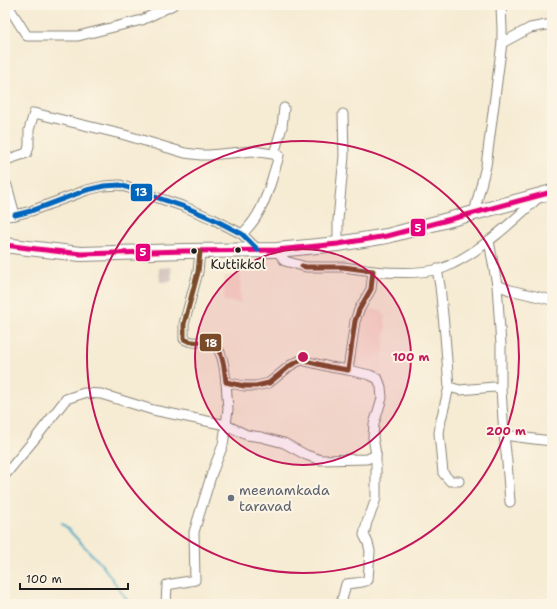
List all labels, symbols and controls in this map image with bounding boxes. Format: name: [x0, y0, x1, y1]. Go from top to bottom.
line badge: 13: [130, 183, 153, 202]
text: 13: [135, 185, 148, 200]
line badge: 5: [410, 218, 426, 237]
text: 5: [415, 221, 422, 236]
line badge: 5: [135, 243, 151, 262]
text: 5: [140, 245, 147, 260]
marker: Kuttikkol: [233, 245, 243, 255]
unlabelled marker: [189, 246, 199, 256]
place label: Kuttikkol: [210, 256, 266, 273]
line badge: 18: [199, 333, 222, 352]
text: 18: [205, 336, 218, 351]
text: 100 m: [393, 349, 430, 365]
centre of rings: [296, 350, 310, 364]
text: 200 m: [486, 423, 526, 439]
place label: meenamkada taravad: [239, 481, 330, 515]
marker: meenamkada taravad: [226, 493, 236, 503]
scale bar: [20, 565, 128, 591]
text: 100 m: [26, 571, 62, 587]

